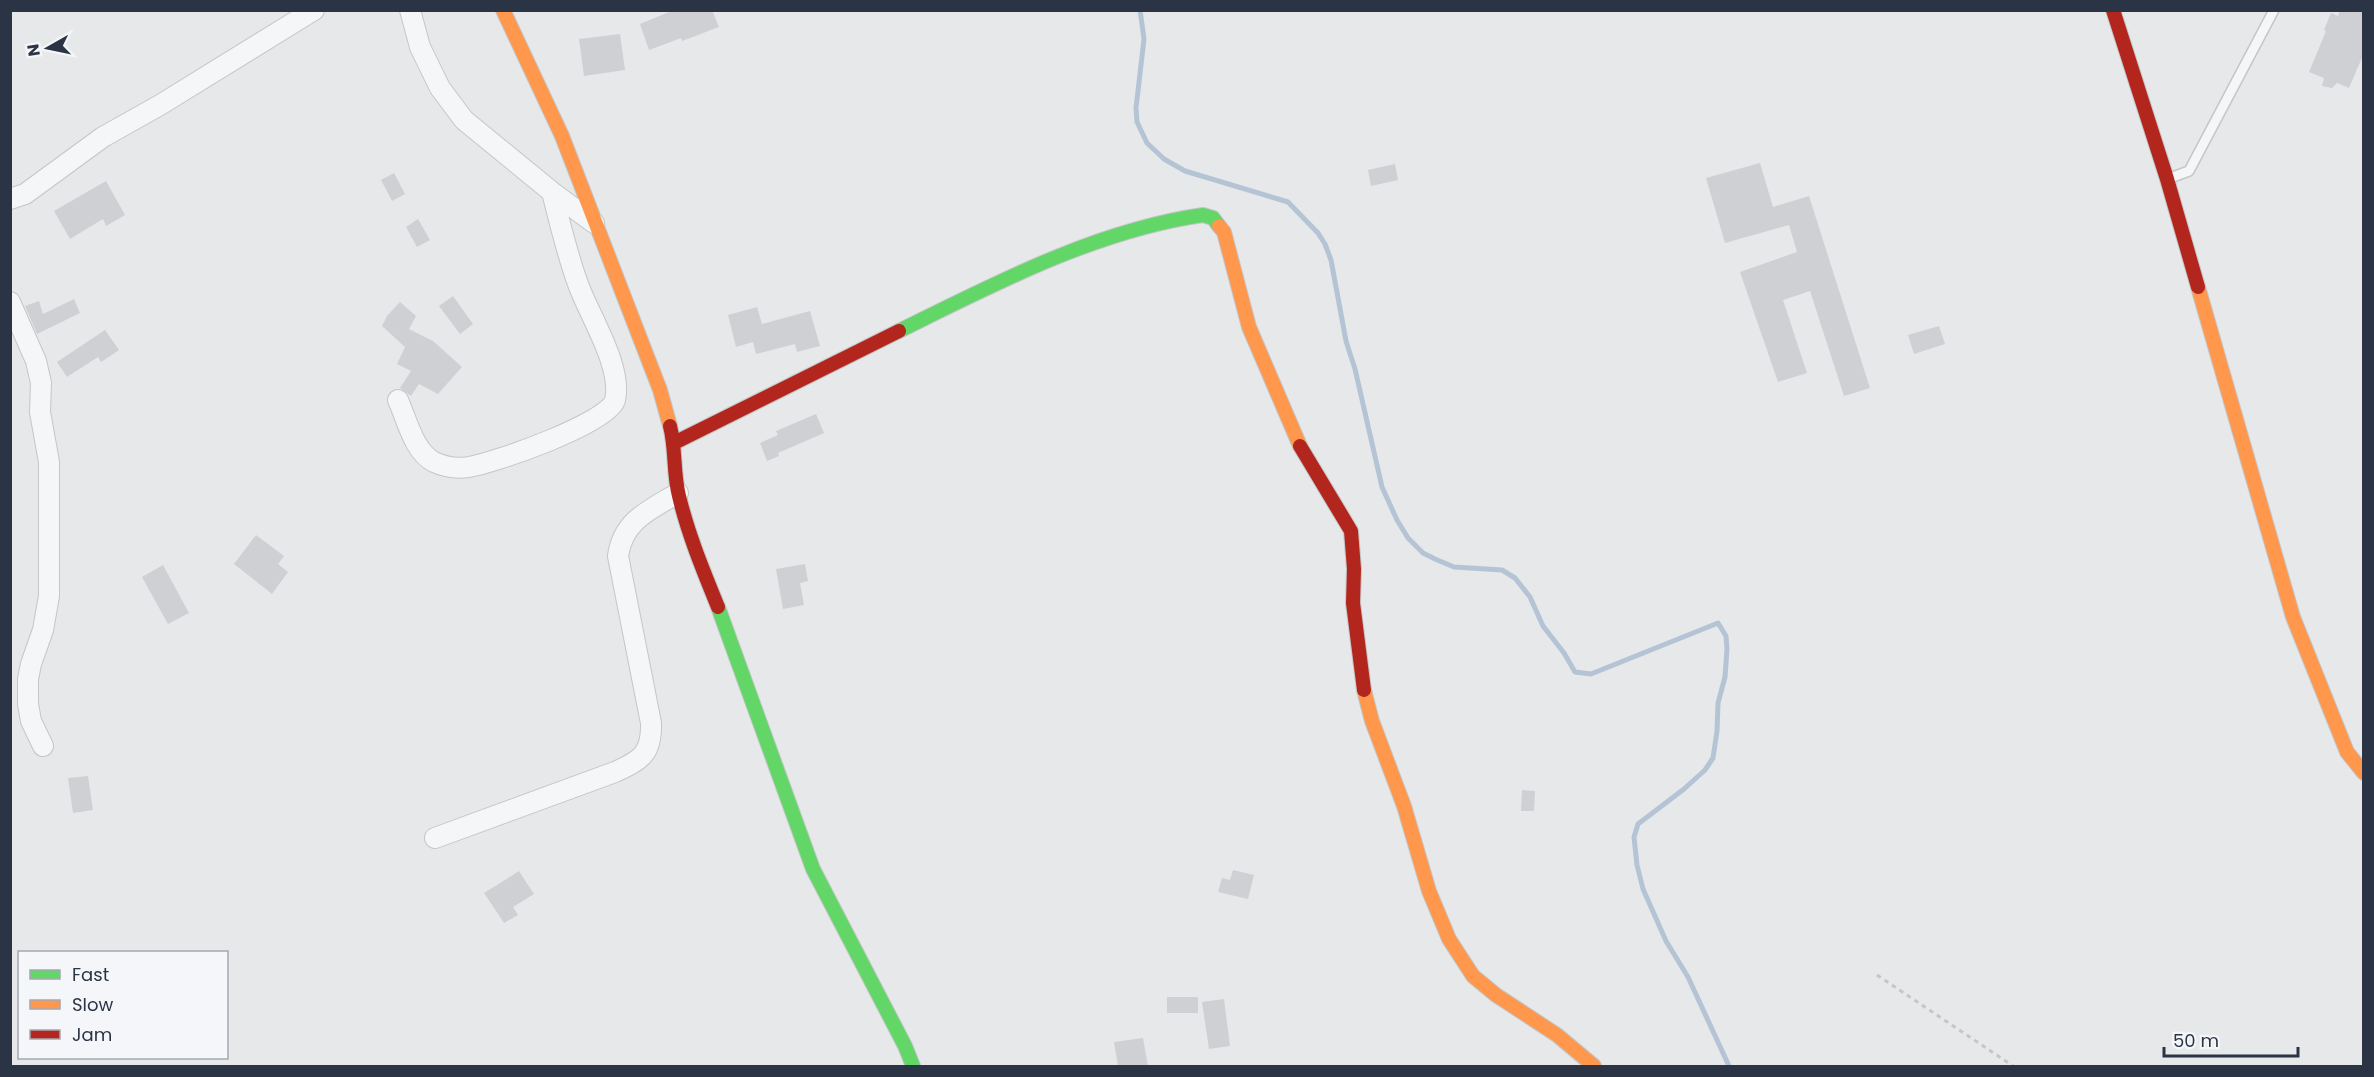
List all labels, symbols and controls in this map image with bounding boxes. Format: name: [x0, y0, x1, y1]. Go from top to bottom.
north arrow: [18, 18, 78, 78]
text: N: [21, 43, 46, 58]
legend: [18, 951, 228, 1059]
text: Fast: [72, 962, 109, 987]
text: Slow: [72, 992, 114, 1017]
scale bar: [2164, 1020, 2298, 1058]
text: Jam: [72, 1022, 112, 1047]
text: 50 m: [2173, 1028, 2219, 1053]

